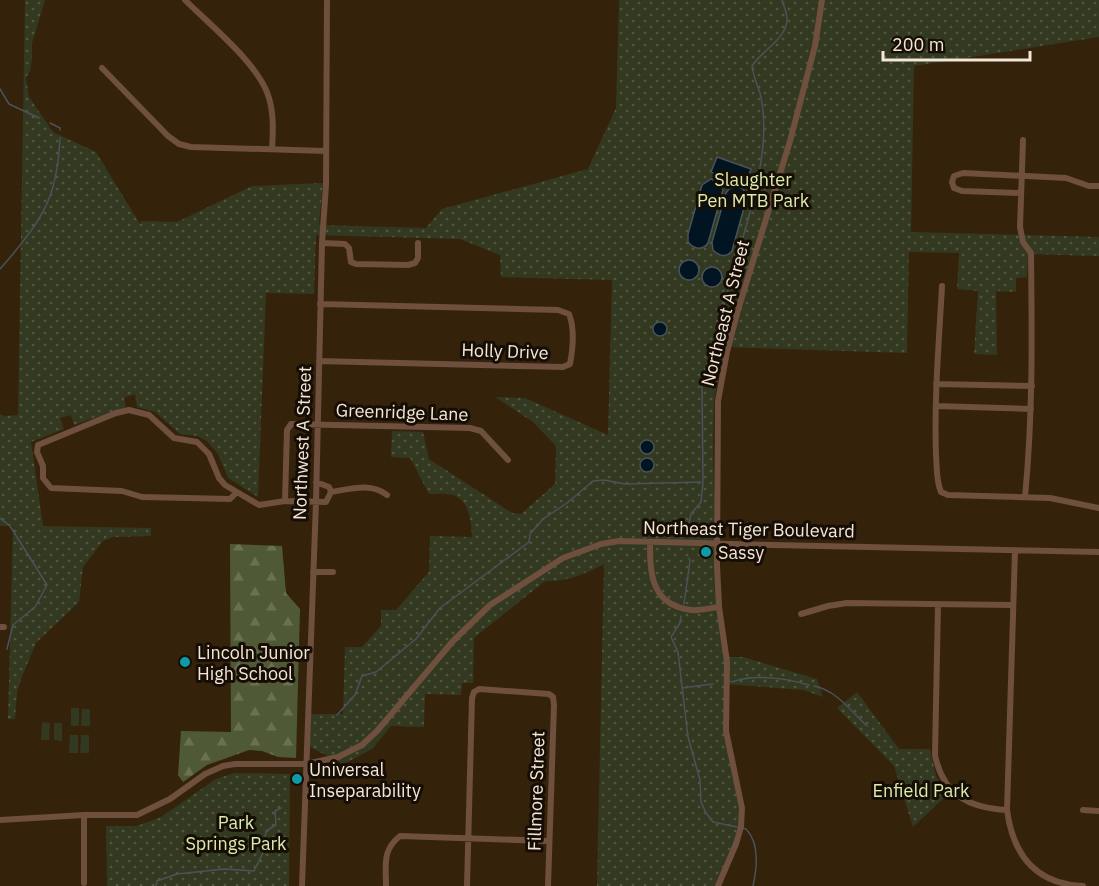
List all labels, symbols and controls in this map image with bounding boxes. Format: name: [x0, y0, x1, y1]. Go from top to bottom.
scale bar: [883, 24, 1030, 62]
text: 200 m: [892, 33, 944, 56]
park label: Slaughter Pen MTB Park: [697, 168, 810, 212]
street label: Northeast A Street: [696, 237, 754, 389]
street label: Holly Drive: [461, 338, 549, 364]
street label: Northwest A Street: [288, 366, 316, 520]
street label: Greenridge Lane: [335, 398, 469, 426]
street label: Northeast Tiger Boulevard: [643, 516, 855, 542]
place label: Sassy: [718, 541, 764, 564]
marker: Sassy: [699, 545, 713, 559]
place label: Lincoln Junior High School: [197, 641, 310, 685]
marker: Lincoln Junior High School: [178, 655, 192, 669]
street label: Fillmore Street: [522, 731, 550, 851]
place label: Universal Inseparability: [309, 758, 421, 802]
marker: Universal Inseparability: [290, 772, 304, 786]
park label: Enfield Park: [873, 779, 970, 802]
park label: Park Springs Park: [185, 811, 287, 855]

